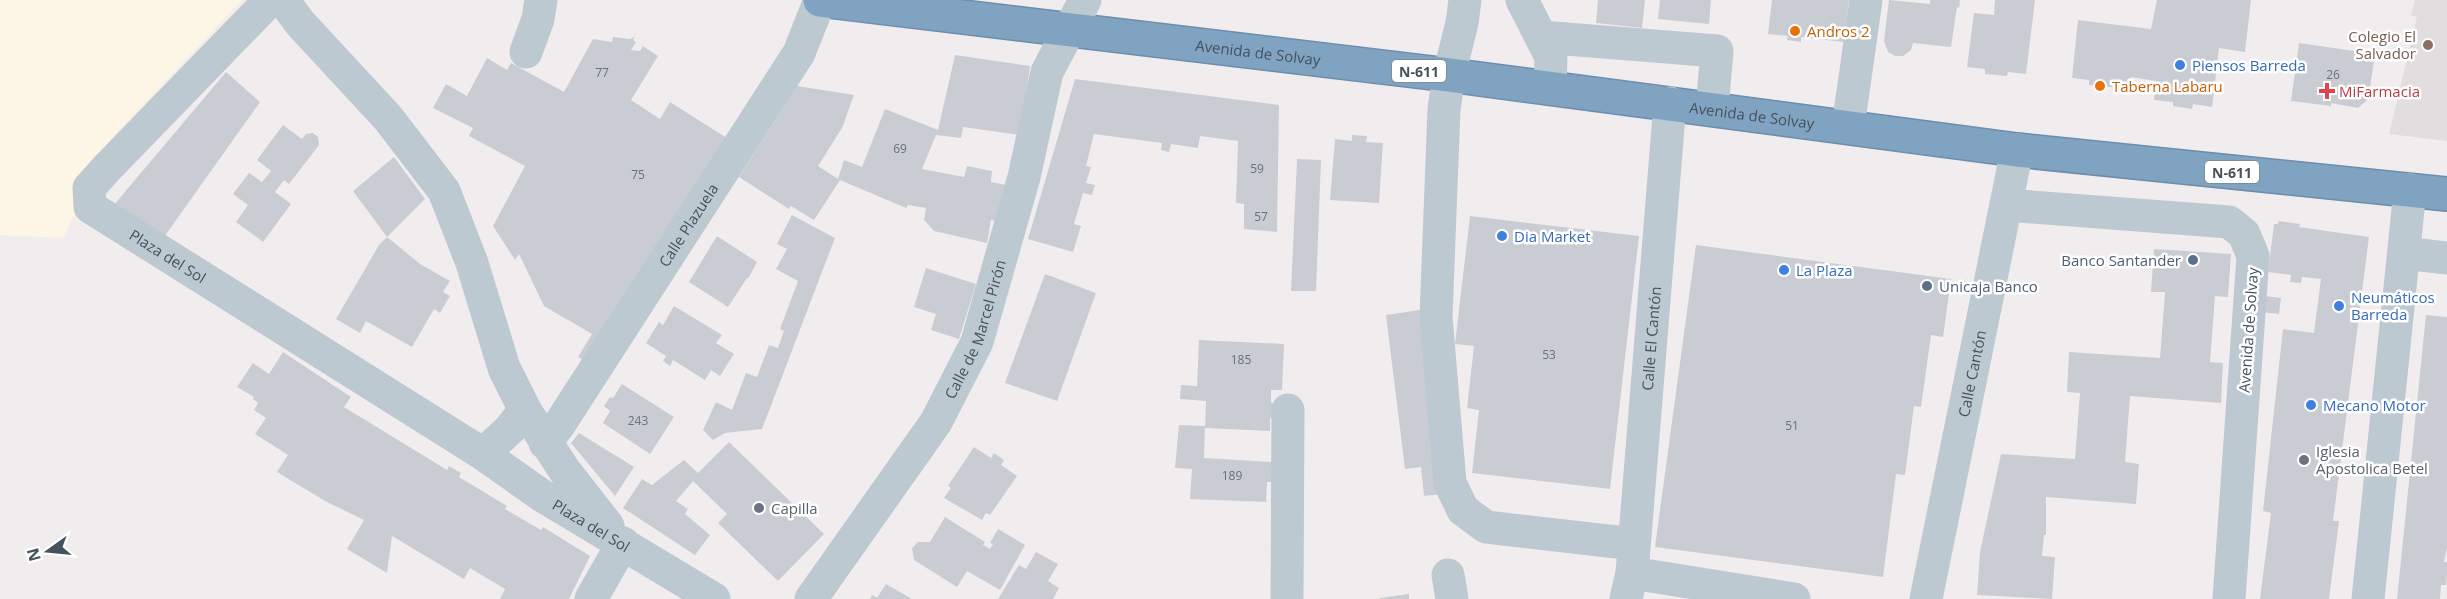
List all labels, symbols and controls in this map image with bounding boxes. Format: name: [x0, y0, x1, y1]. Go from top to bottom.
place label: Andros 2: [1807, 21, 1870, 41]
marker: Andros 2: [1788, 24, 1802, 38]
place label: Colegio El Salvador: [2348, 26, 2416, 63]
street label: Avenida de Solvay: [1194, 35, 1322, 70]
marker: Colegio El Salvador: [2421, 38, 2435, 52]
place label: Piensos Barreda: [2192, 55, 2306, 75]
marker: Piensos Barreda: [2173, 58, 2187, 72]
road number: N-611: [1392, 60, 1446, 82]
house number: 77: [595, 64, 609, 81]
house number: 26: [2326, 66, 2340, 83]
place label: Taberna Labaru: [2112, 76, 2223, 96]
marker: Taberna Labaru: [2093, 79, 2107, 93]
place label: MiFarmacia: [2339, 81, 2420, 101]
marker: MiFarmacia: [2320, 84, 2334, 98]
street label: Avenida de Solvay: [1688, 97, 1816, 133]
house number: 69: [893, 140, 907, 157]
house number: 59: [1250, 160, 1264, 177]
road number: N-611: [2205, 161, 2259, 183]
house number: 75: [631, 166, 645, 183]
street label: Calle Plazuela: [654, 179, 722, 270]
house number: 57: [1254, 208, 1268, 225]
street label: Plaza del Sol: [126, 224, 210, 288]
place label: Dia Market: [1514, 226, 1591, 246]
marker: Dia Market: [1495, 229, 1509, 243]
place label: Banco Santander: [2061, 250, 2181, 270]
marker: Banco Santander: [2186, 253, 2200, 267]
street label: Calle de Marcel Pirón: [940, 257, 1010, 402]
place label: La Plaza: [1796, 260, 1853, 280]
marker: La Plaza: [1777, 263, 1791, 277]
street label: Avenida de Solvay: [2234, 266, 2262, 393]
place label: Unicaja Banco: [1939, 276, 2038, 296]
marker: Unicaja Banco: [1920, 279, 1934, 293]
street label: Calle El Cantón: [1637, 286, 1665, 391]
place label: Neumáticos Barreda: [2351, 287, 2435, 324]
marker: Neumáticos Barreda: [2332, 299, 2346, 313]
street label: Calle Cantón: [1953, 328, 1990, 419]
house number: 53: [1542, 346, 1556, 363]
house number: 185: [1231, 351, 1251, 368]
place label: Mecano Motor: [2323, 395, 2426, 415]
marker: Mecano Motor: [2304, 398, 2318, 412]
house number: 243: [628, 412, 648, 429]
house number: 51: [1785, 417, 1799, 434]
place label: Iglesia Apostolica Betel: [2316, 441, 2428, 478]
marker: Iglesia Apostolica Betel: [2297, 453, 2311, 467]
house number: 189: [1222, 467, 1242, 484]
street label: Plaza del Sol: [549, 494, 634, 556]
place label: Capilla: [771, 498, 818, 518]
marker: Capilla: [752, 501, 766, 515]
north arrow: [18, 521, 78, 581]
text: N: [21, 546, 46, 564]

